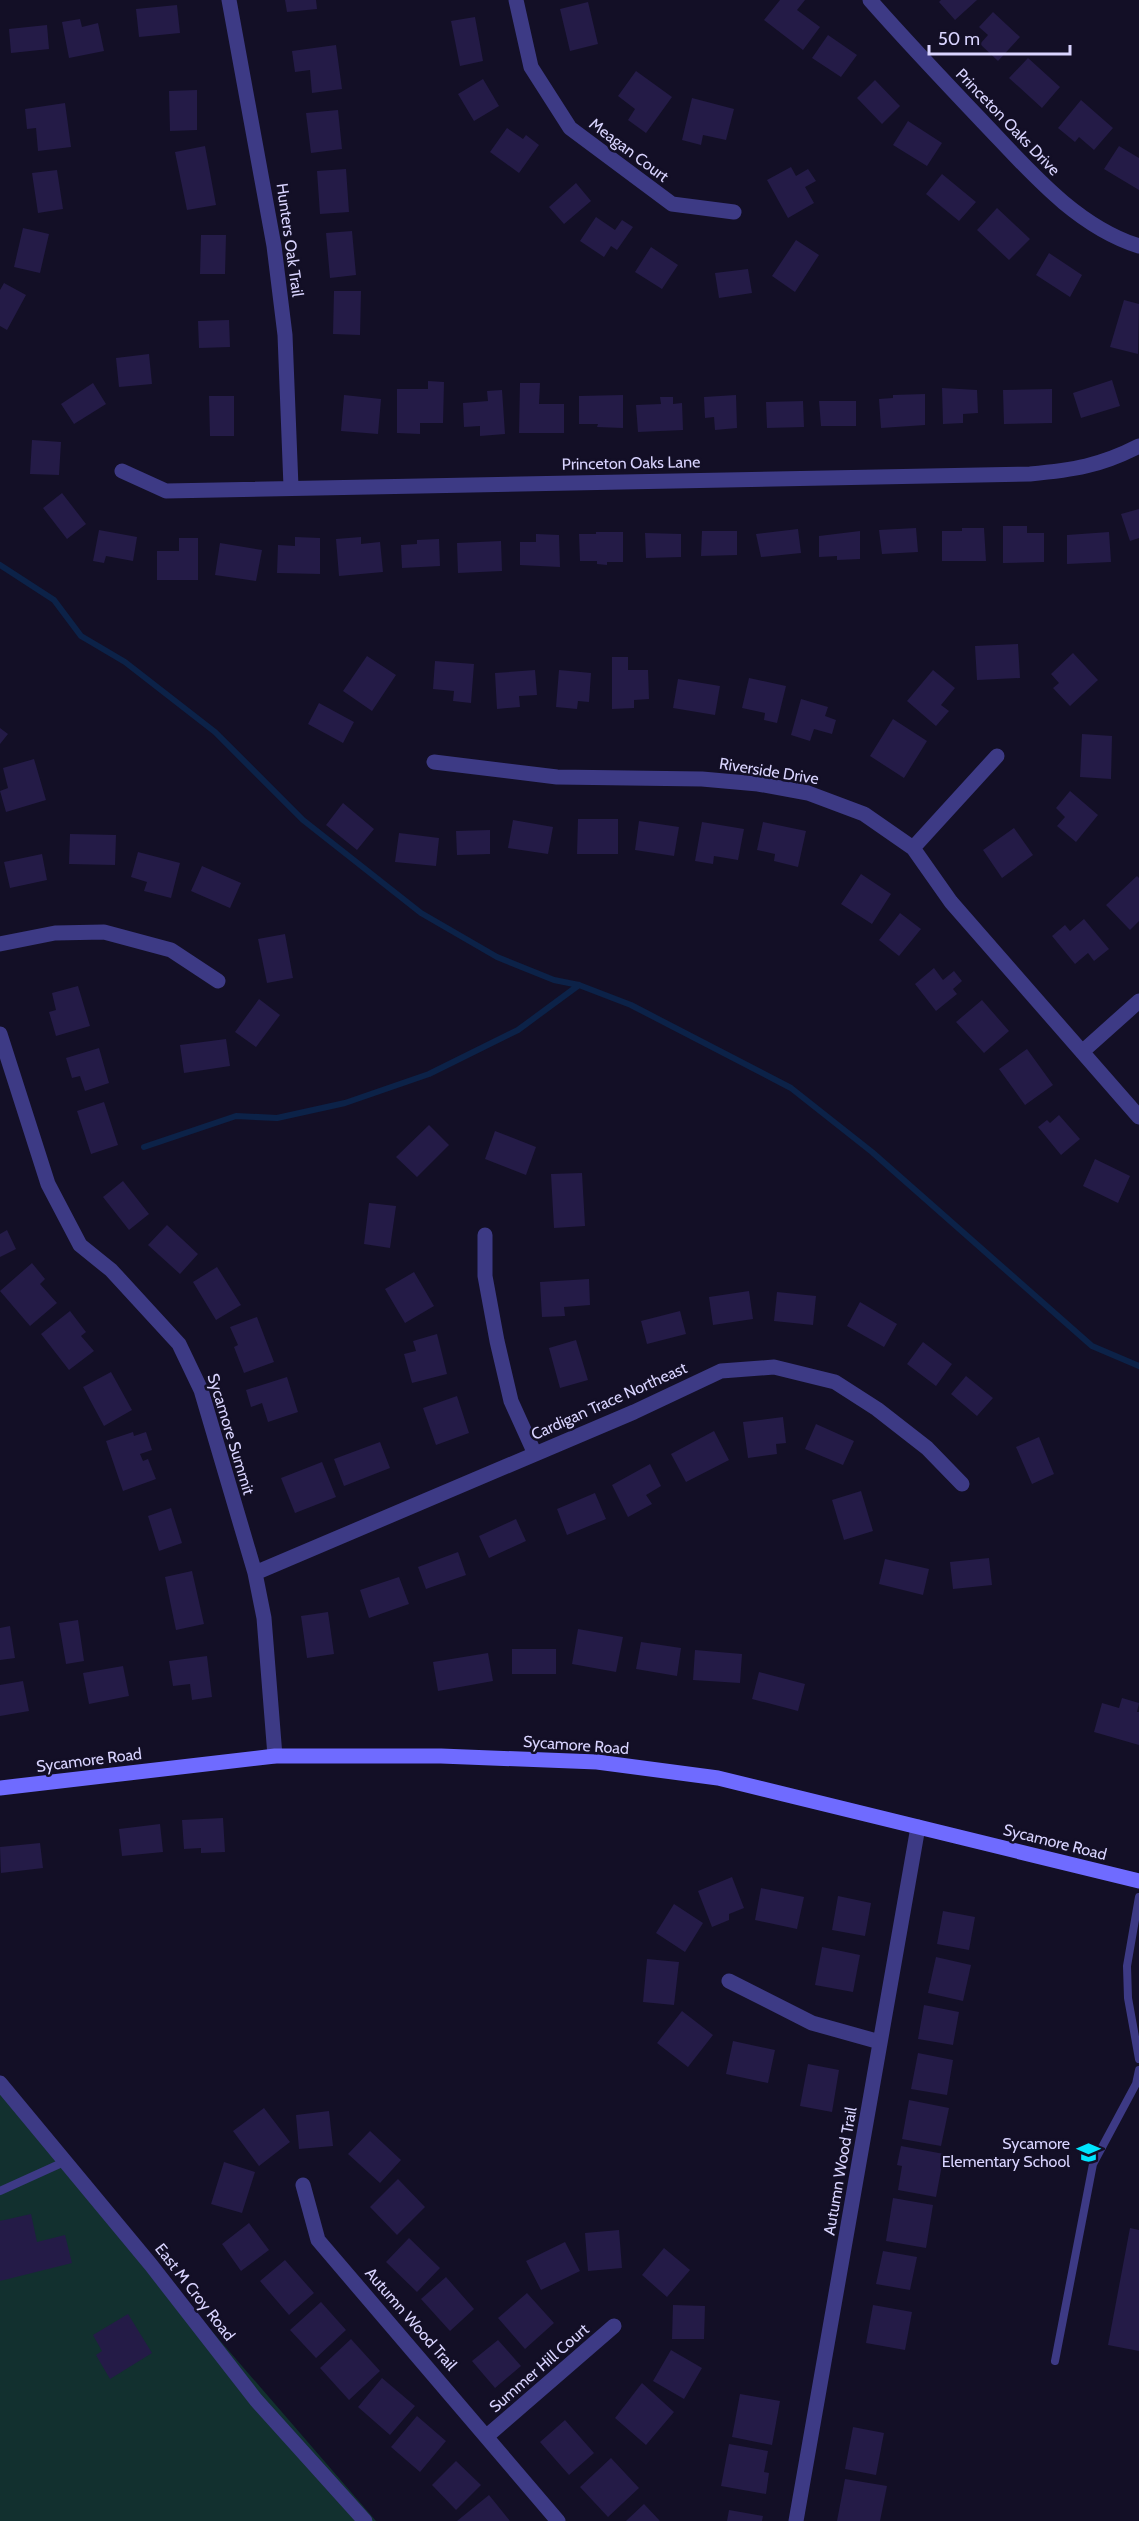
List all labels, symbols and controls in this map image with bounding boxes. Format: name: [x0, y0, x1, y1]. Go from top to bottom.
scale bar: [929, 18, 1070, 56]
text: 50 m: [938, 28, 980, 50]
street label: Princeton Oaks Drive: [952, 64, 1064, 180]
street label: Meagan Court: [586, 114, 673, 186]
street label: Hunters Oak Trail: [273, 182, 307, 298]
street label: Princeton Oaks Lane: [562, 452, 700, 474]
street label: Riverside Drive: [718, 754, 820, 788]
street label: Cardigan Trace Northeast: [528, 1358, 690, 1444]
street label: Sycamore Summit: [204, 1371, 259, 1498]
street label: Sycamore Road: [522, 1732, 630, 1758]
street label: Sycamore Road: [35, 1744, 143, 1776]
street label: Sycamore Road: [1001, 1820, 1109, 1864]
street label: Autumn Wood Trail: [819, 2105, 861, 2237]
place label: Sycamore Elementary School: [942, 2134, 1070, 2171]
school or university icon: Sycamore Elementary School: [1075, 2139, 1101, 2165]
street label: East M Croy Road: [151, 2240, 239, 2344]
street label: Autumn Wood Trail: [361, 2264, 461, 2374]
street label: Summer Hill Court: [485, 2319, 593, 2416]

